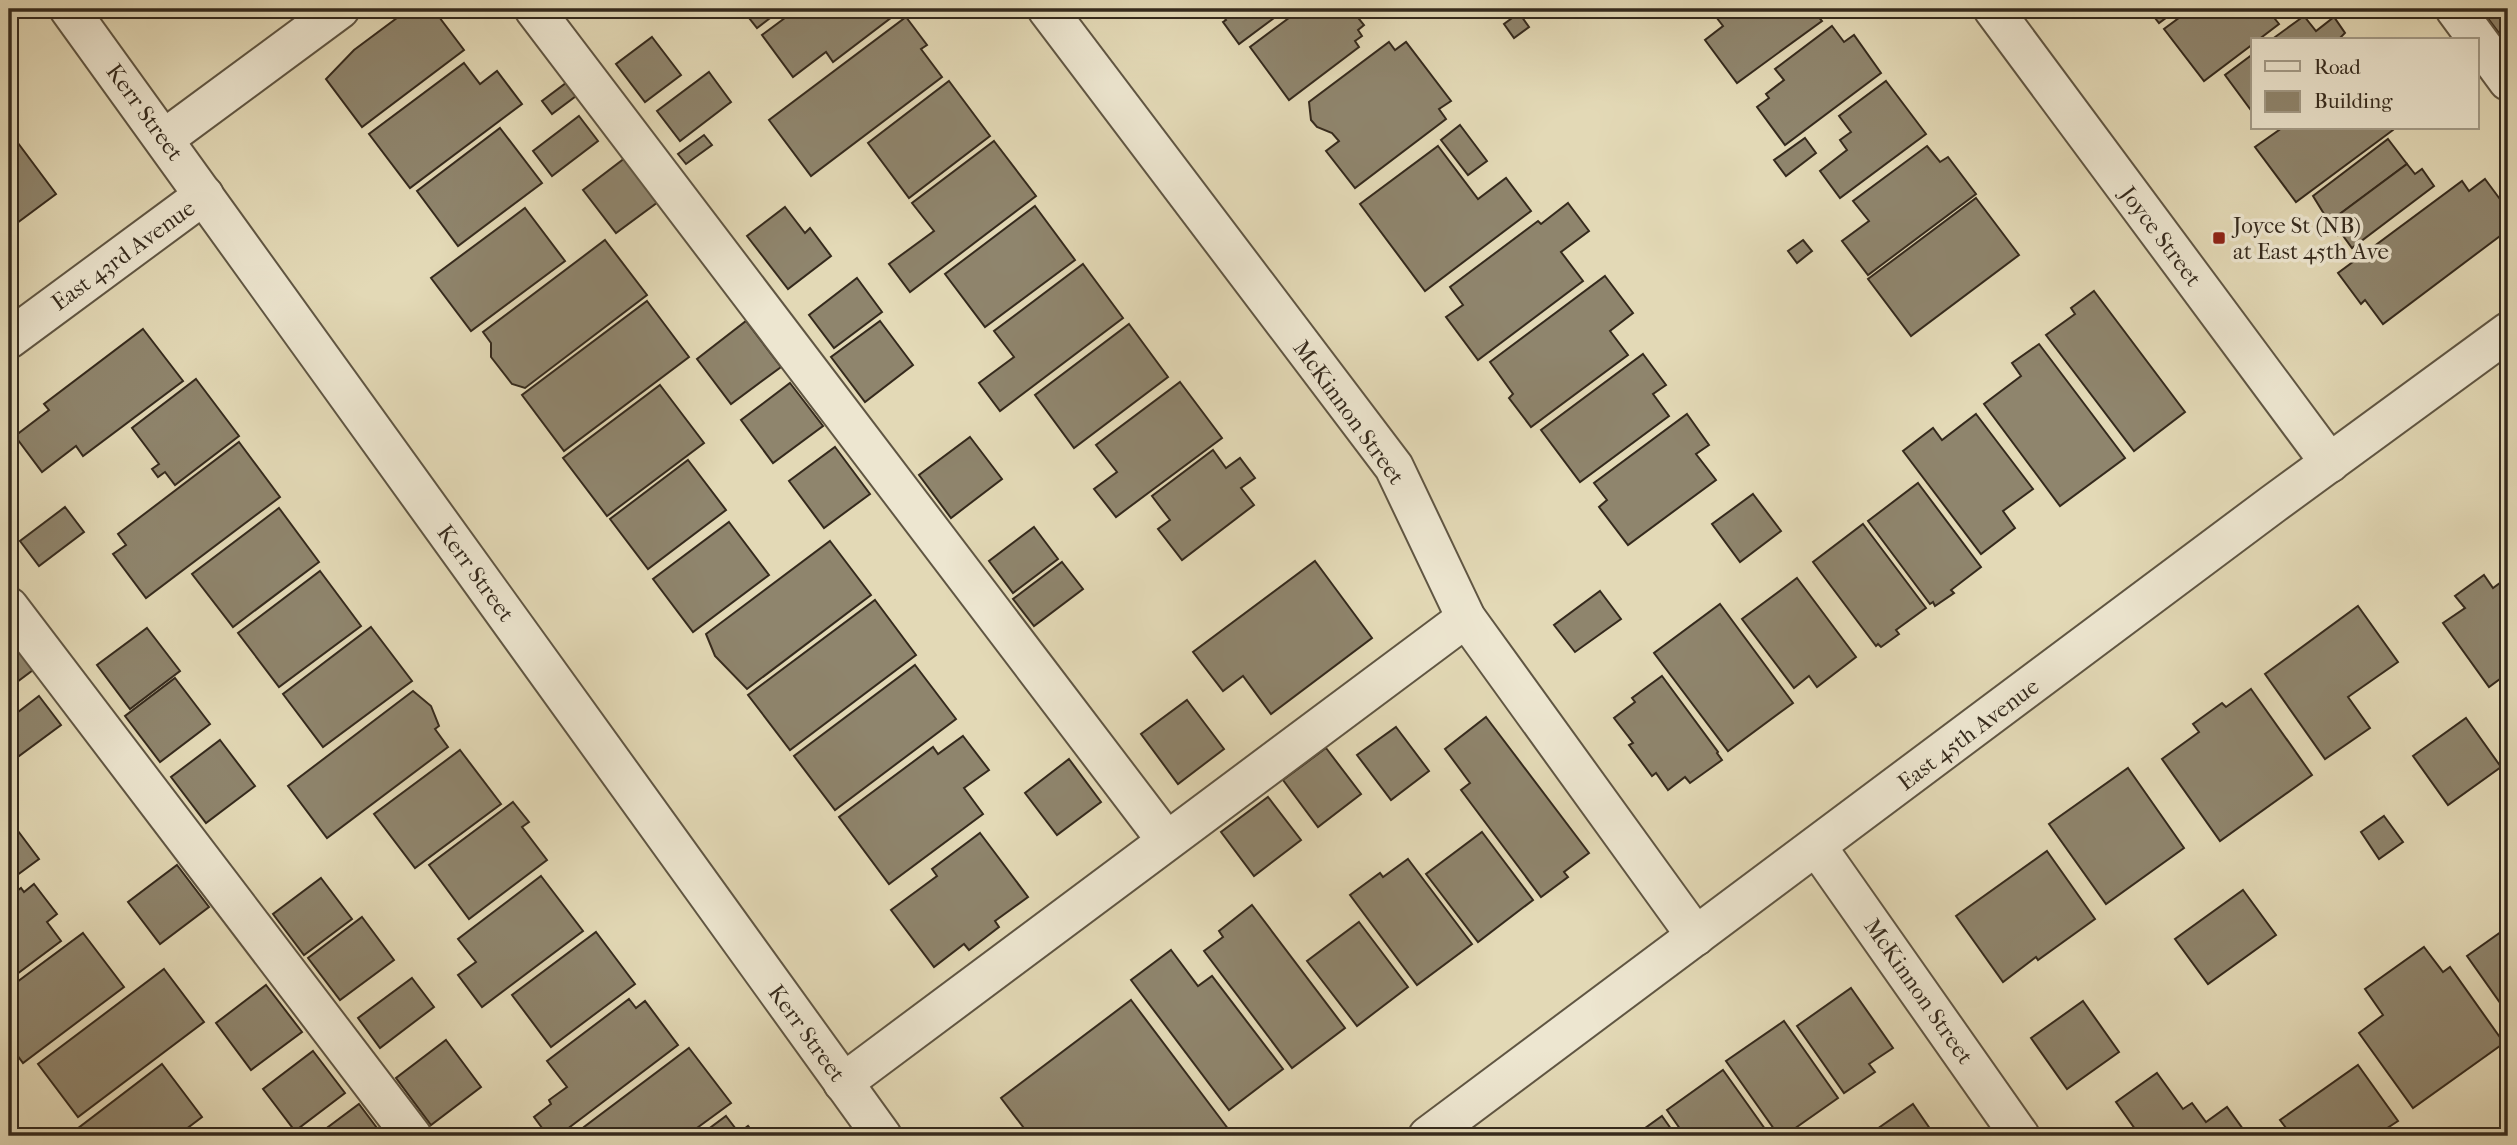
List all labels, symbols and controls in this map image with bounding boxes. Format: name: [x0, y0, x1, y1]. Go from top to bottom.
legend: [2251, 38, 2478, 130]
text: Road: [2314, 55, 2361, 79]
street label: Kerr Street: [100, 59, 189, 166]
text: Building: [2314, 89, 2393, 113]
street label: Joyce Street: [2113, 179, 2207, 292]
street label: East 43rd Avenue: [46, 194, 200, 316]
place label: Joyce St (NB) at East 45th Ave: [2231, 212, 2389, 265]
marker: Joyce St (NB) at East 45th Ave: [2211, 230, 2227, 246]
street label: McKinnon Street: [1287, 335, 1410, 490]
street label: Kerr Street: [431, 520, 520, 627]
street label: East 45th Avenue: [1892, 673, 2044, 796]
street label: McKinnon Street: [1858, 913, 1979, 1069]
street label: Kerr Street: [762, 980, 851, 1087]

